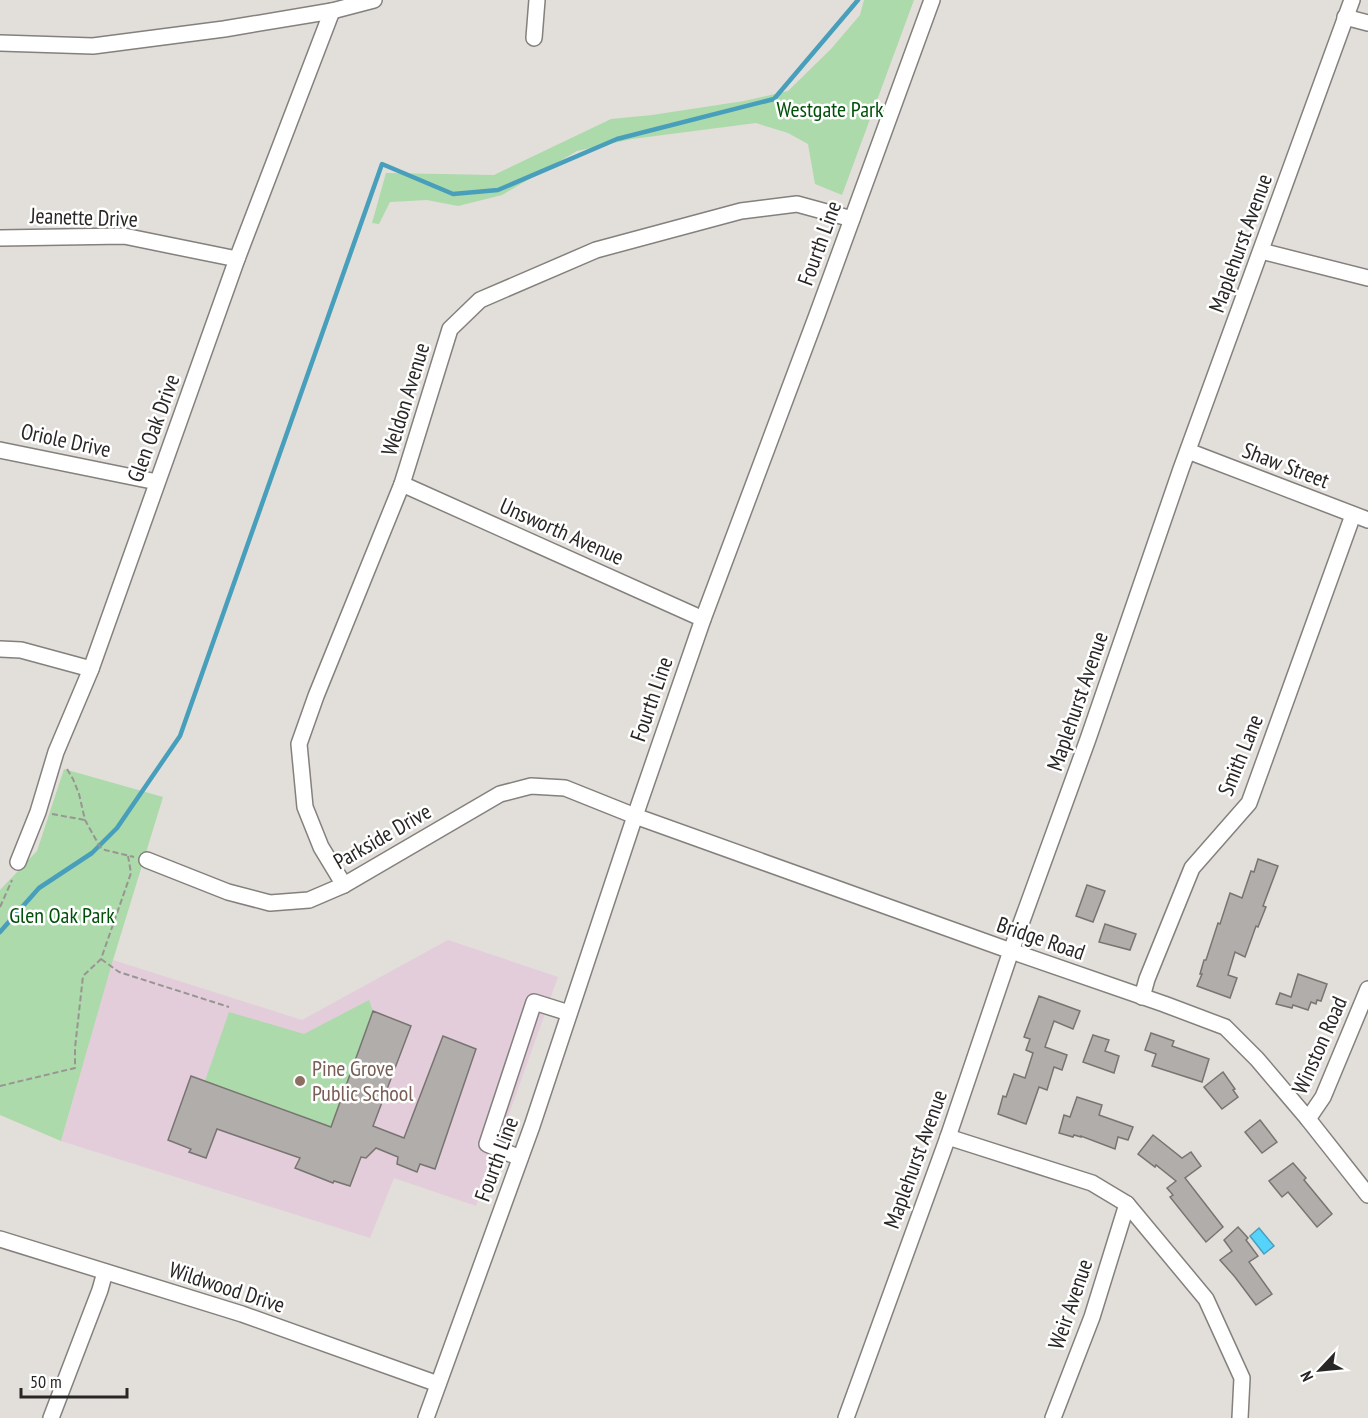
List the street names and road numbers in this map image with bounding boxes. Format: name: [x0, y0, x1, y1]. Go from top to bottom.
street label: Maplehurst Avenue: [1202, 170, 1278, 316]
street label: Fourth Line: [791, 197, 847, 289]
street label: Jeanette Drive: [29, 201, 138, 233]
street label: Weldon Avenue: [375, 339, 435, 459]
street label: Glen Oak Drive: [121, 370, 185, 486]
street label: Oriole Drive: [18, 417, 114, 463]
street label: Shaw Street: [1239, 436, 1333, 494]
street label: Unsworth Avenue: [496, 491, 628, 571]
street label: Maplehurst Avenue: [1040, 628, 1114, 774]
street label: Fourth Line: [623, 653, 679, 745]
street label: Smith Lane: [1211, 710, 1269, 800]
street label: Parkside Drive: [328, 797, 436, 875]
street label: Bridge Road: [993, 910, 1089, 966]
street label: Winston Road: [1285, 992, 1353, 1098]
street label: Maplehurst Avenue: [877, 1086, 953, 1232]
street label: Fourth Line: [468, 1113, 524, 1205]
street label: Wildwood Drive: [166, 1255, 288, 1319]
street label: Weir Avenue: [1042, 1255, 1098, 1353]

